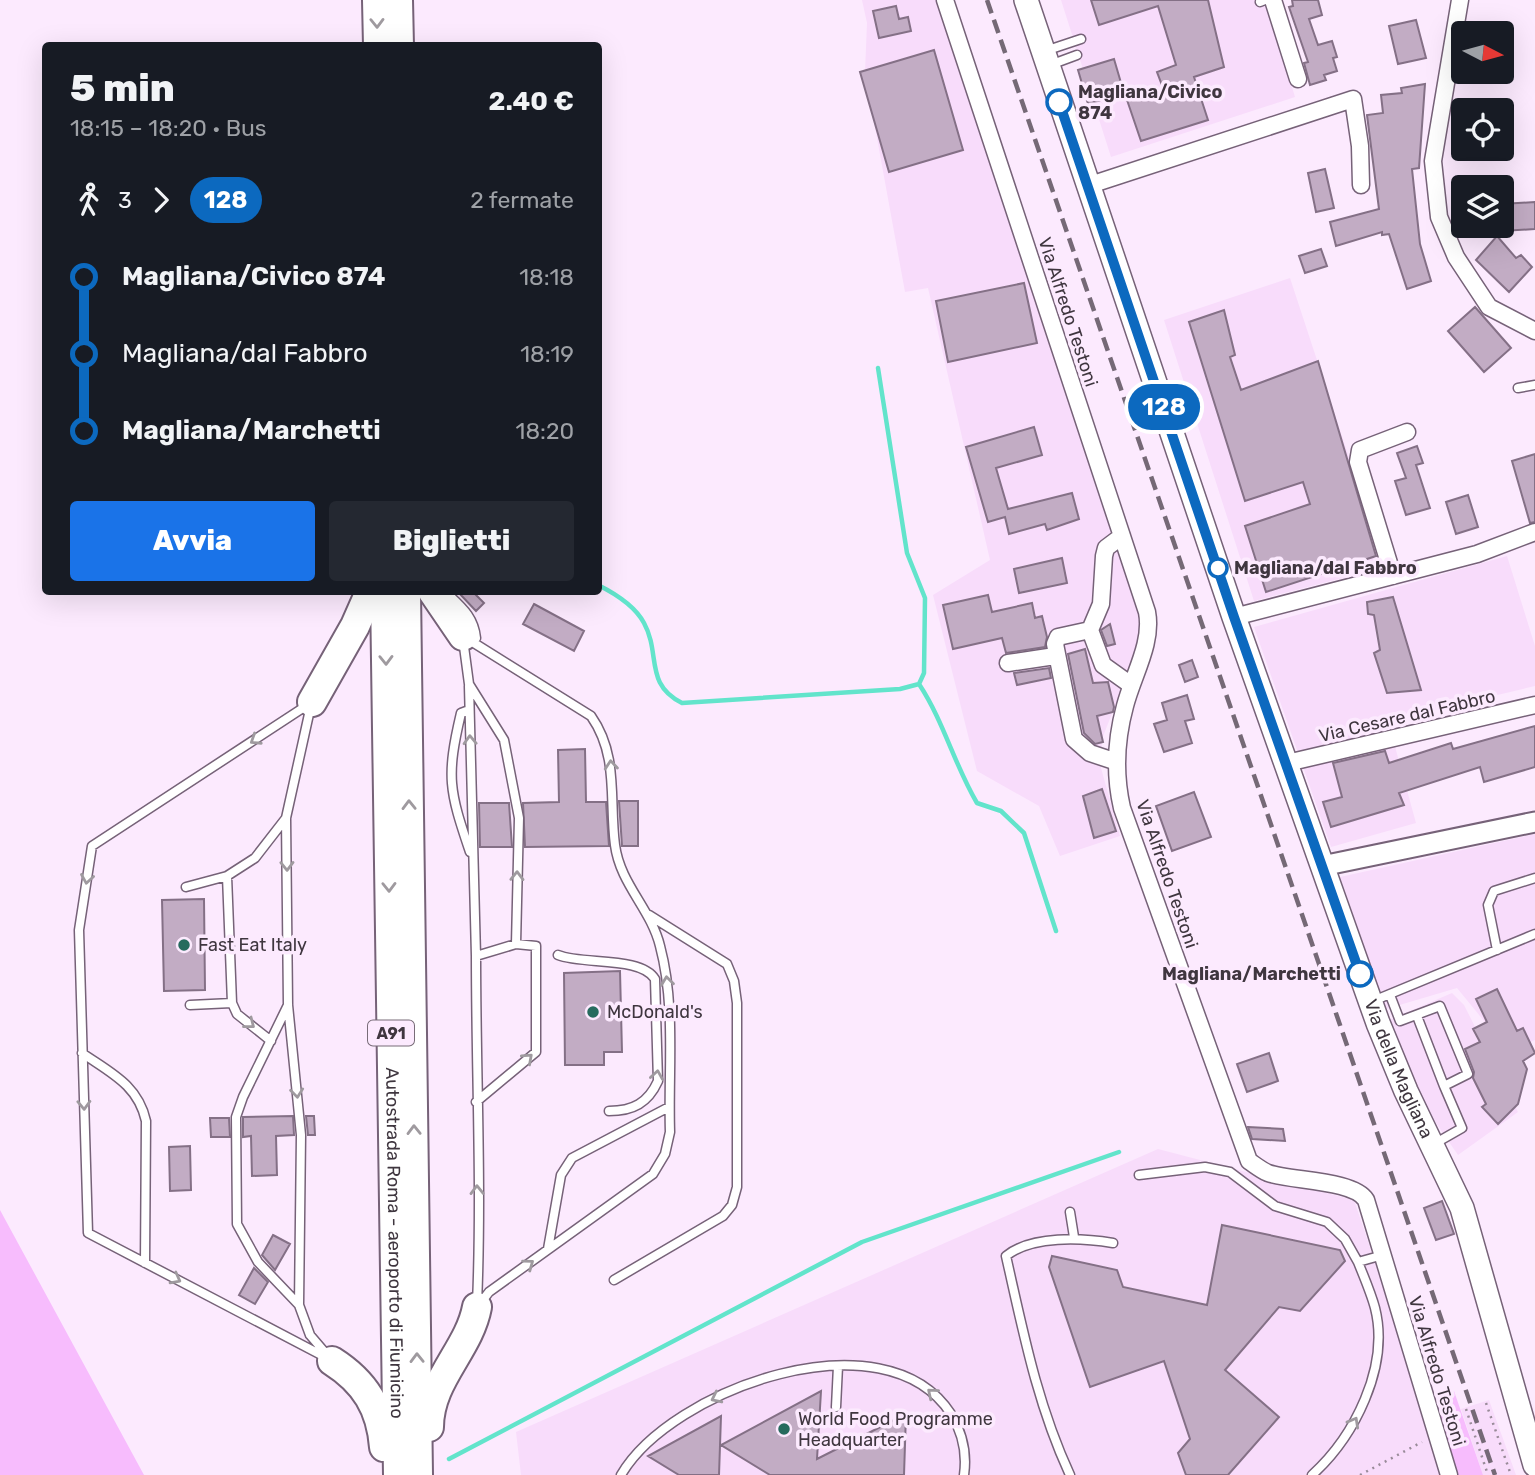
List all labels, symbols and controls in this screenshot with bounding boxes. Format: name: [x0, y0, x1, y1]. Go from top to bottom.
one-way arrow: [370, 18, 385, 29]
north arrow: [1451, 21, 1514, 84]
map controls: [1451, 21, 1514, 238]
text: 5 min: [70, 65, 175, 111]
place label: Magliana/Civico 874: [1078, 81, 1222, 124]
text: 2.40 €: [489, 86, 574, 117]
marker: Magliana/Civico 874: [1046, 89, 1072, 115]
button: locate: [1451, 98, 1514, 161]
text: 18:15 – 18:20 · Bus: [70, 114, 267, 142]
button: layers: [1451, 175, 1514, 238]
icon: walk: [70, 181, 108, 219]
icon: forward: [142, 181, 180, 219]
text: 3: [118, 186, 132, 214]
text: 128: [204, 186, 248, 214]
text: 2 fermate: [470, 186, 574, 214]
street label: Via Alfredo Testoni: [1033, 235, 1103, 389]
text: Magliana/Civico 874: [122, 261, 386, 292]
text: 18:18: [519, 263, 574, 291]
text: Magliana/dal Fabbro: [122, 338, 368, 369]
text: 18:19: [520, 340, 574, 368]
line badge: 128: [1124, 384, 1204, 430]
text: 128: [1142, 393, 1186, 421]
text: Magliana/Marchetti: [122, 415, 381, 446]
text: 18:20: [516, 417, 574, 445]
button: Avvia: [70, 501, 315, 581]
button: Biglietti: [329, 501, 574, 581]
place label: Magliana/dal Fabbro: [1234, 557, 1417, 579]
marker: Magliana/dal Fabbro: [1208, 558, 1228, 578]
one-way arrow: [378, 655, 394, 665]
street label: Via Cesare dal Fabbro: [1317, 685, 1497, 747]
one-way arrow: [250, 731, 263, 744]
one-way arrow: [462, 735, 478, 745]
one-way arrow: [604, 760, 619, 771]
street label: Via Alfredo Testoni: [1131, 797, 1203, 951]
one-way arrow: [401, 799, 417, 810]
one-way arrow: [279, 860, 294, 871]
one-way arrow: [510, 870, 525, 881]
one-way arrow: [80, 873, 95, 885]
one-way arrow: [381, 882, 397, 893]
place label: Fast Eat Italy: [198, 934, 307, 956]
marker: Fast Eat Italy: [176, 937, 192, 953]
marker: Magliana/Marchetti: [1347, 961, 1373, 987]
place label: Magliana/Marchetti: [1162, 963, 1341, 985]
one-way arrow: [659, 975, 674, 987]
street label: Via della Magliana: [1359, 996, 1438, 1142]
place label: McDonald's: [607, 1001, 703, 1023]
marker: McDonald's: [585, 1004, 601, 1020]
one-way arrow: [242, 1016, 255, 1029]
road number: A91: [368, 1021, 414, 1046]
one-way arrow: [519, 1054, 532, 1066]
street label: Autostrada Roma - aeroporto di Fiumicino: [381, 1067, 408, 1419]
one-way arrow: [649, 1069, 664, 1081]
one-way arrow: [290, 1087, 305, 1098]
one-way arrow: [76, 1100, 91, 1111]
one-way arrow: [406, 1125, 421, 1136]
one-way arrow: [470, 1184, 485, 1195]
one-way arrow: [521, 1259, 534, 1272]
one-way arrow: [169, 1271, 181, 1285]
street label: Via Alfredo Testoni: [1404, 1293, 1470, 1449]
one-way arrow: [409, 1352, 425, 1363]
one-way arrow: [928, 1388, 940, 1401]
one-way arrow: [711, 1390, 723, 1404]
place label: World Food Programme Headquarter: [798, 1408, 993, 1451]
one-way arrow: [1346, 1417, 1360, 1430]
marker: World Food Programme Headquarter: [776, 1421, 792, 1437]

